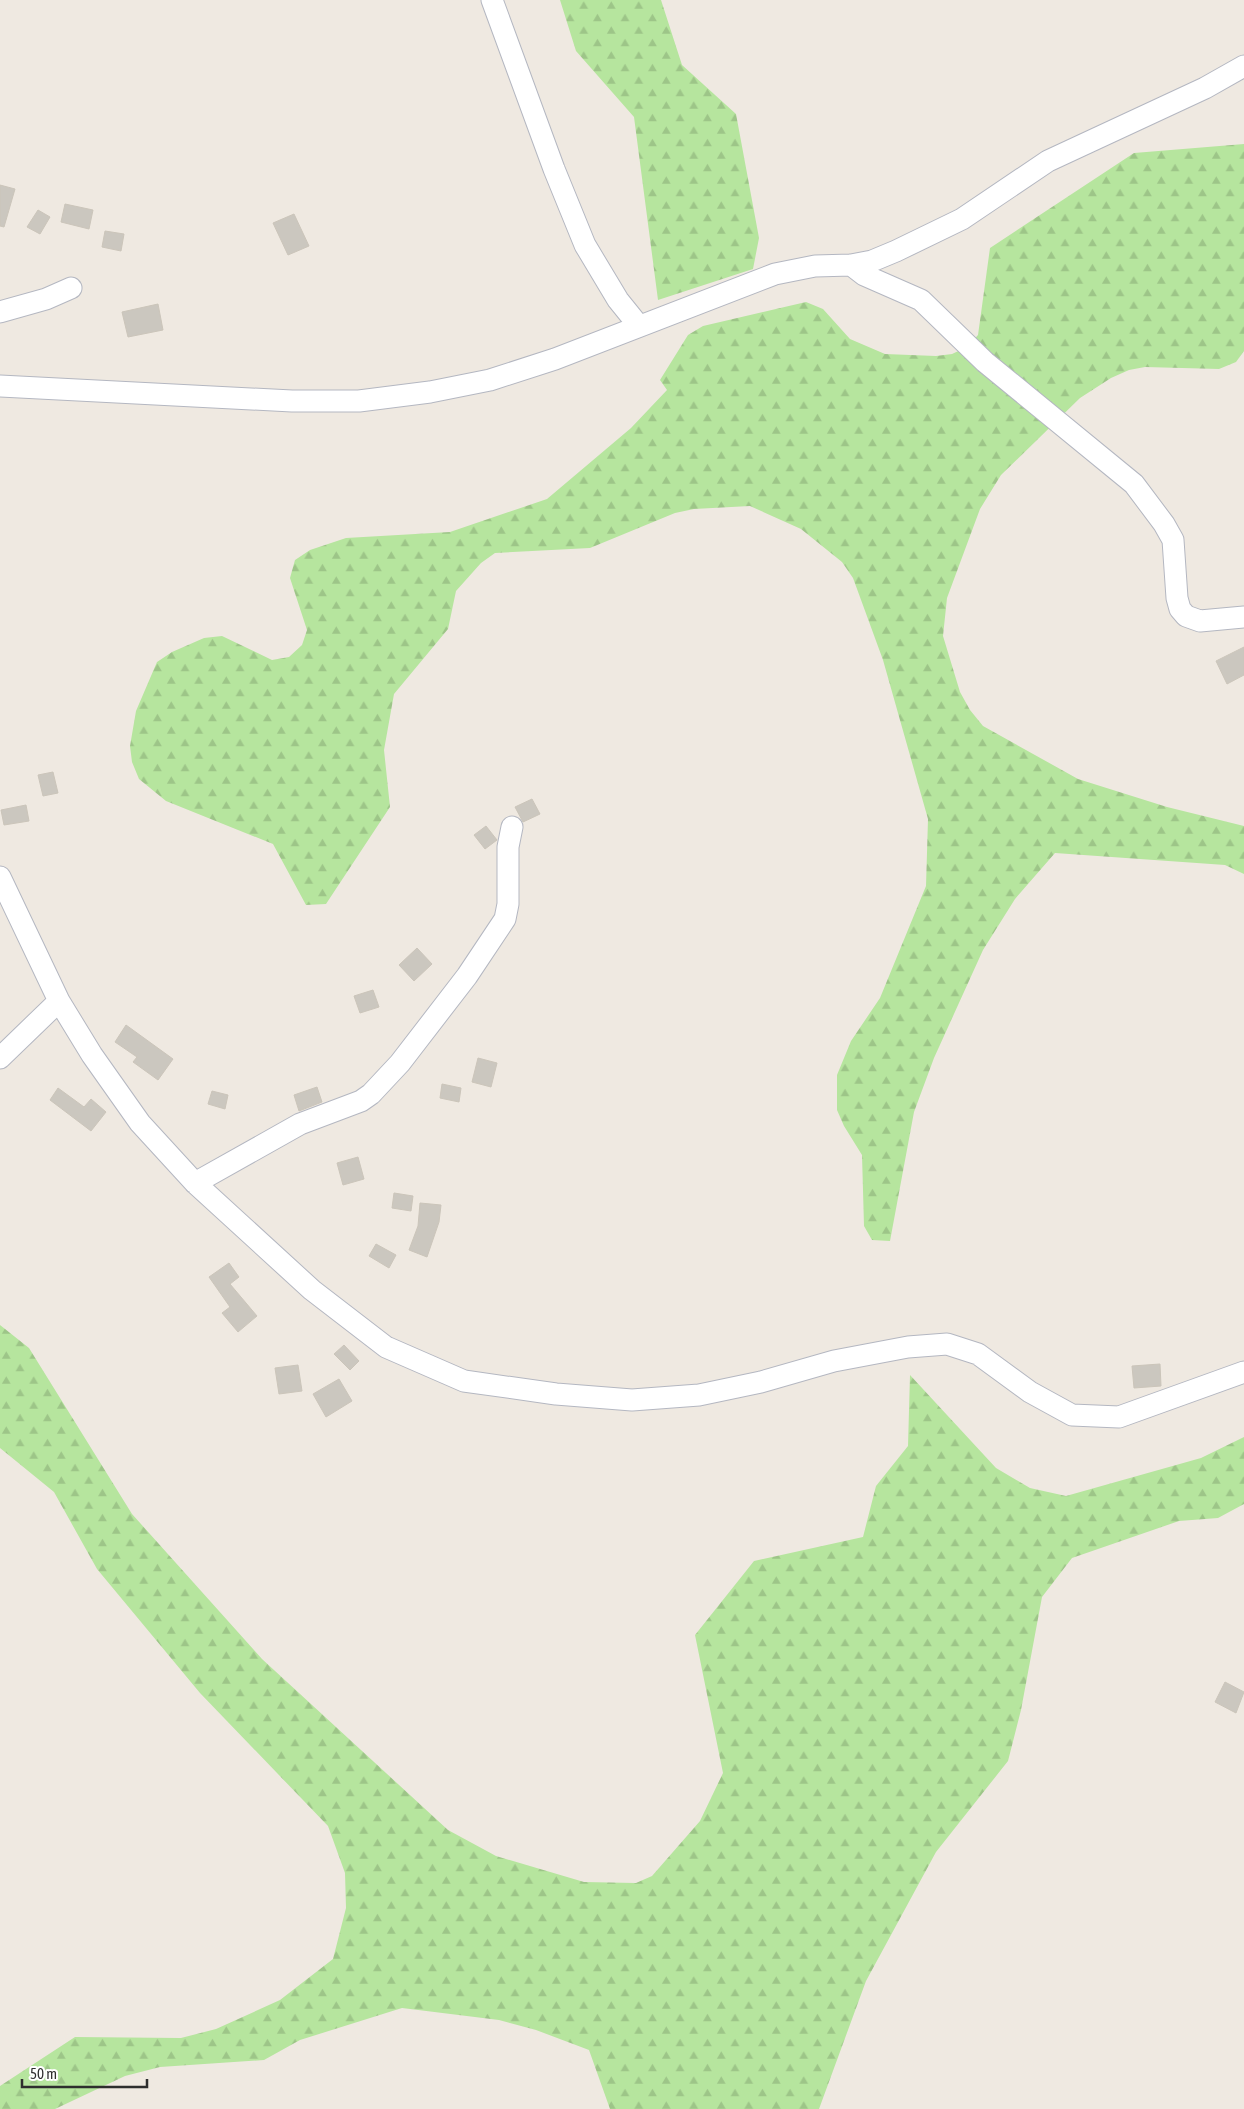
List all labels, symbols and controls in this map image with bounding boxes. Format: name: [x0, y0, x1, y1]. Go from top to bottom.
scale bar: [22, 2056, 148, 2088]
text: 50 m: [30, 2065, 57, 2082]

